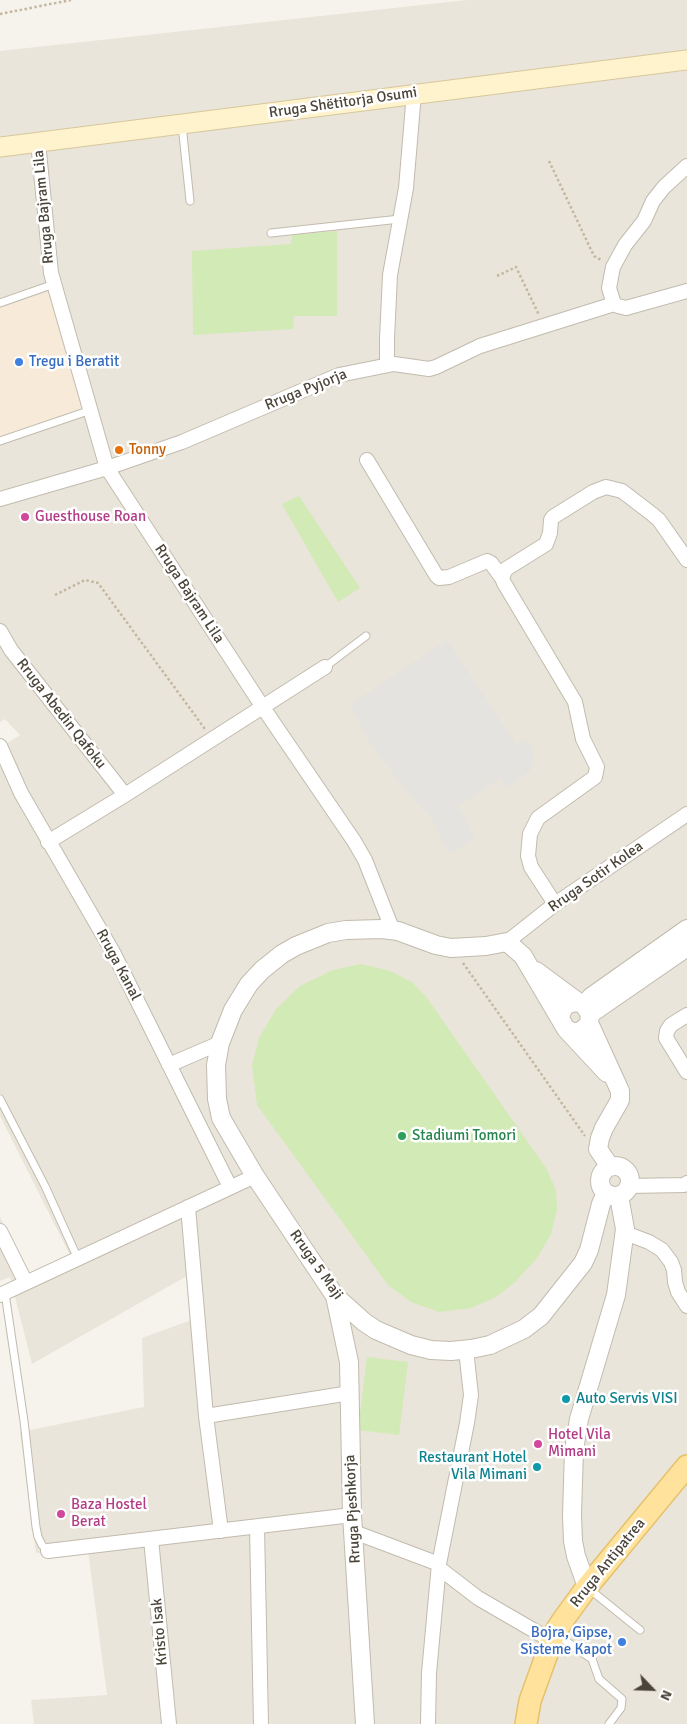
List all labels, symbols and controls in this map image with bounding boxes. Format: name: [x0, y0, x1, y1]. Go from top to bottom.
street label: Rruga Shëtitorja Osumi: [268, 84, 418, 122]
street label: Rruga Bajram Lila: [30, 149, 58, 265]
place label: Tregu i Beratit: [29, 353, 119, 371]
marker: Tregu i Beratit: [13, 356, 25, 368]
street label: Rruga Pyjorja: [262, 365, 350, 415]
place label: Tonny: [129, 441, 166, 459]
marker: Tonny: [113, 444, 125, 456]
place label: Guesthouse Roan: [35, 508, 146, 526]
marker: Guesthouse Roan: [19, 511, 31, 523]
street label: Rruga Bajram Lila: [150, 541, 228, 647]
street label: Rruga Abedin Qafoku: [12, 655, 110, 773]
street label: Rruga Sotir Kolea: [545, 838, 647, 916]
street label: Rruga Kanal: [92, 926, 144, 1004]
place label: Stadiumi Tomori: [412, 1127, 516, 1145]
marker: Stadiumi Tomori: [396, 1130, 408, 1142]
street label: Rruga 5 Maji: [285, 1227, 347, 1303]
place label: Auto Servis VISI: [576, 1390, 678, 1408]
marker: Auto Servis VISI: [560, 1393, 572, 1405]
place label: Hotel Vila Mimani: [548, 1426, 611, 1461]
marker: Hotel Vila Mimani: [532, 1438, 544, 1450]
place label: Restaurant Hotel Vila Mimani: [419, 1449, 527, 1484]
street label: Rruga Pjeshkorja: [341, 1454, 365, 1564]
marker: Restaurant Hotel Vila Mimani: [531, 1461, 543, 1473]
place label: Baza Hostel Berat: [71, 1496, 147, 1531]
marker: Baza Hostel Berat: [55, 1508, 67, 1520]
street label: Rruga Antipatrea: [567, 1515, 649, 1611]
street label: Kristo Isak: [148, 1598, 172, 1666]
place label: Bojra, Gipse, Sisteme Kapot: [520, 1624, 612, 1659]
marker: Bojra, Gipse, Sisteme Kapot: [616, 1636, 628, 1648]
north arrow: [627, 1664, 677, 1714]
text: N: [656, 1687, 676, 1703]

